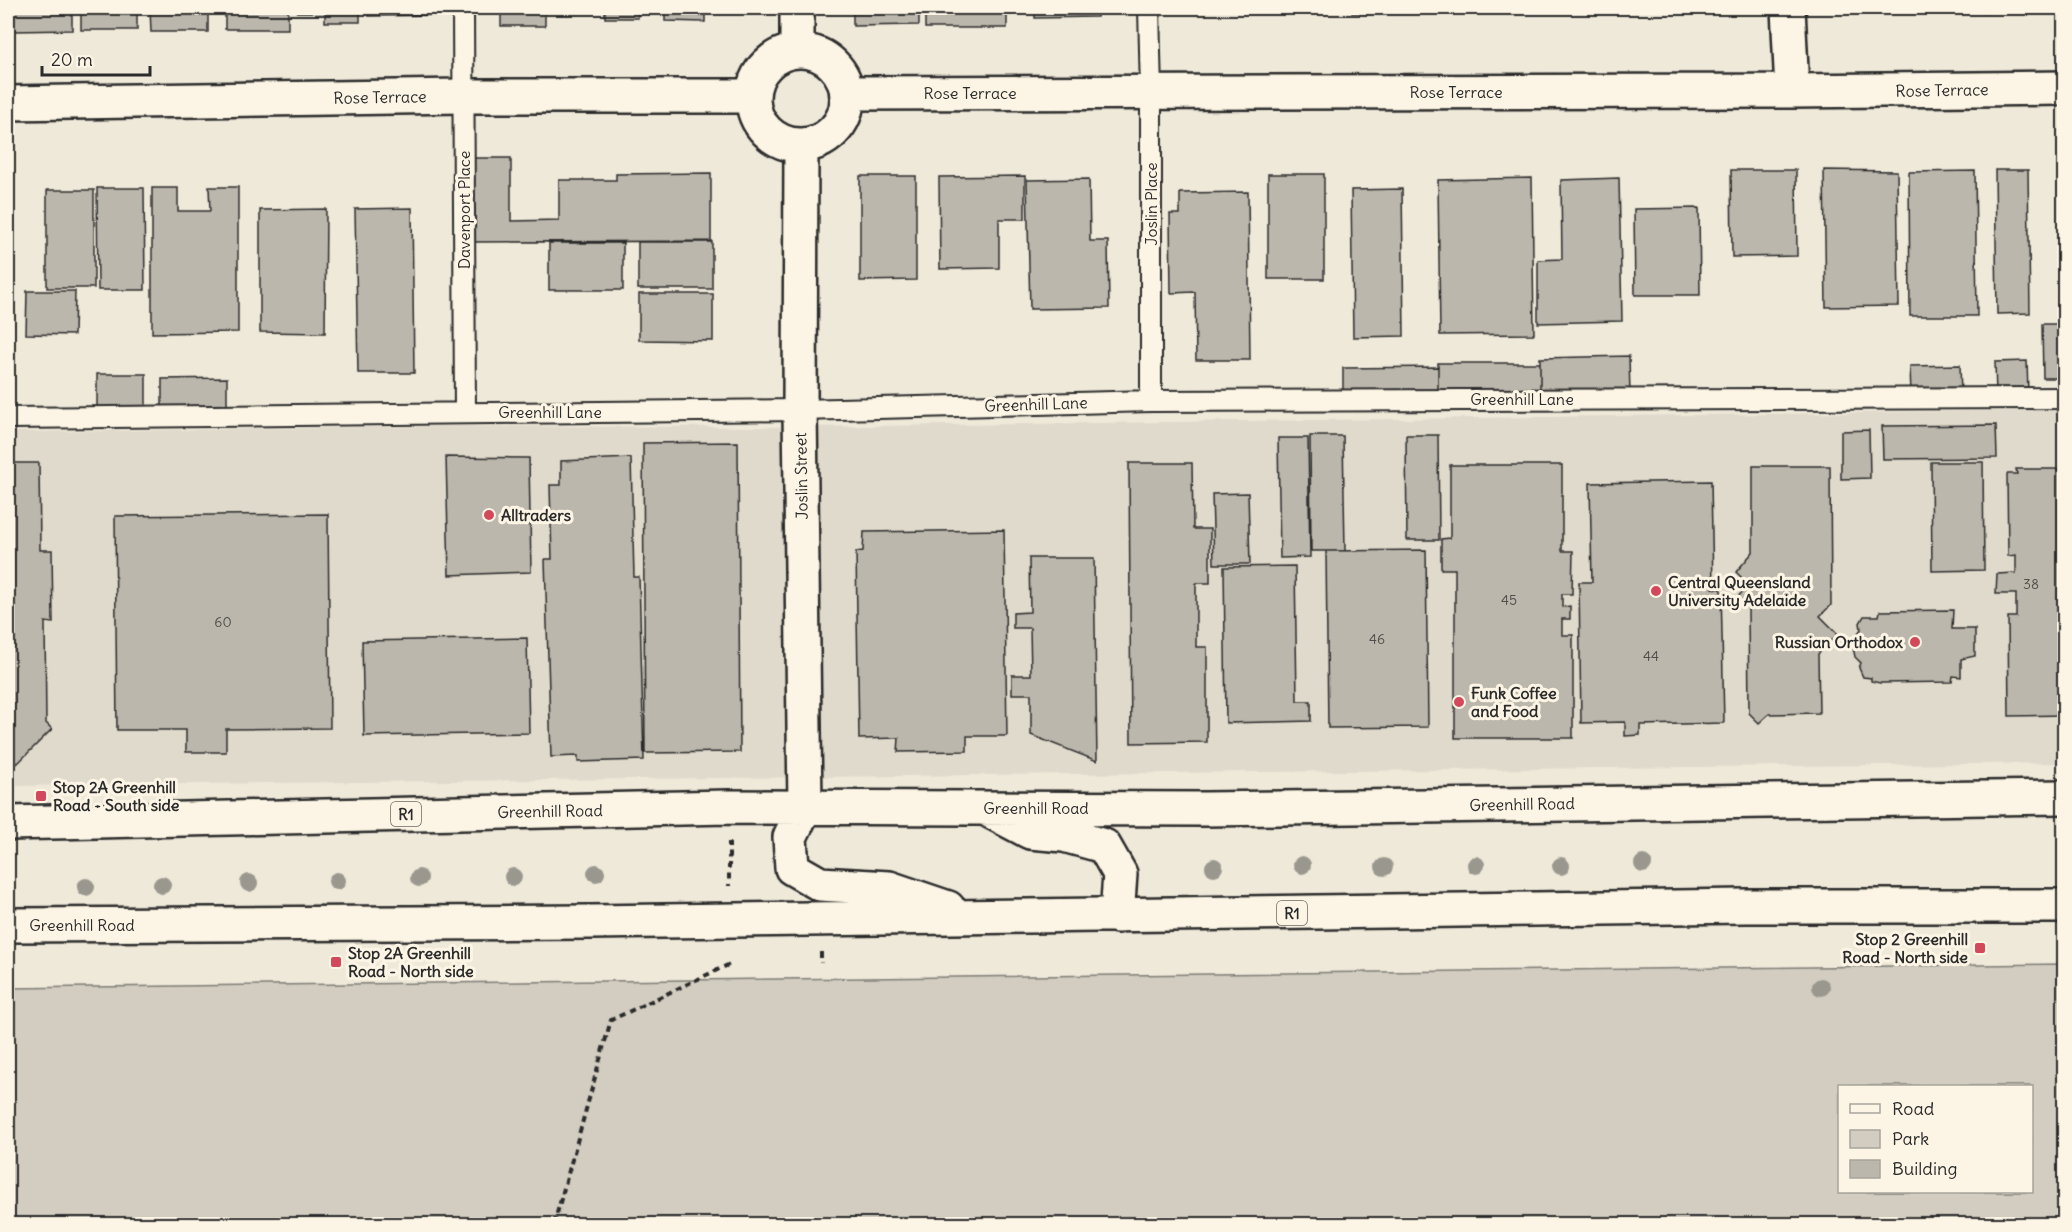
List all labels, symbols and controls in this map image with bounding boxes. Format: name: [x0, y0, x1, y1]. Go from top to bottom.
scale bar: [42, 39, 150, 77]
text: 20 m: [51, 48, 93, 71]
street label: Rose Terrace: [1895, 79, 1989, 101]
street label: Rose Terrace: [1409, 82, 1503, 102]
street label: Rose Terrace: [923, 83, 1017, 103]
street label: Rose Terrace: [333, 86, 427, 108]
street label: Davenport Place: [454, 151, 474, 269]
street label: Joslin Place: [1141, 162, 1161, 246]
street label: Greenhill Lane: [1470, 389, 1574, 409]
street label: Greenhill Lane: [984, 392, 1088, 416]
street label: Greenhill Lane: [498, 402, 602, 422]
street label: Joslin Street: [790, 432, 812, 520]
place label: Alltraders: [501, 505, 571, 525]
marker: Alltraders: [482, 508, 496, 522]
place label: Central Queensland University Adelaide: [1668, 572, 1811, 611]
house number: 38: [2023, 575, 2039, 593]
marker: Central Queensland University Adelaide: [1649, 584, 1663, 598]
house number: 45: [1501, 591, 1517, 609]
house number: 60: [214, 613, 232, 631]
house number: 46: [1369, 630, 1385, 648]
place label: Russian Orthodox: [1775, 632, 1903, 652]
marker: Russian Orthodox: [1908, 635, 1922, 649]
house number: 44: [1643, 647, 1659, 665]
place label: Funk Coffee and Food: [1471, 683, 1557, 721]
marker: Funk Coffee and Food: [1452, 695, 1466, 709]
place label: Stop 2A Greenhill Road - South side: [53, 777, 180, 815]
marker: Stop 2A Greenhill Road - South side: [34, 789, 48, 803]
street label: Greenhill Road: [1469, 793, 1575, 815]
street label: Greenhill Road: [983, 798, 1089, 818]
street label: Greenhill Road: [497, 800, 603, 822]
road number: R1: [391, 802, 421, 826]
road number: R1: [1277, 901, 1307, 925]
street label: Greenhill Road: [29, 915, 135, 935]
place label: Stop 2 Greenhill Road - North side: [1842, 929, 1968, 967]
marker: Stop 2 Greenhill Road - North side: [1973, 941, 1987, 955]
place label: Stop 2A Greenhill Road - North side: [348, 943, 474, 981]
marker: Stop 2A Greenhill Road - North side: [329, 955, 343, 969]
legend: [1838, 1085, 2033, 1193]
text: Road: [1892, 1097, 1935, 1120]
text: Park: [1892, 1127, 1929, 1150]
text: Building: [1892, 1157, 1957, 1180]

